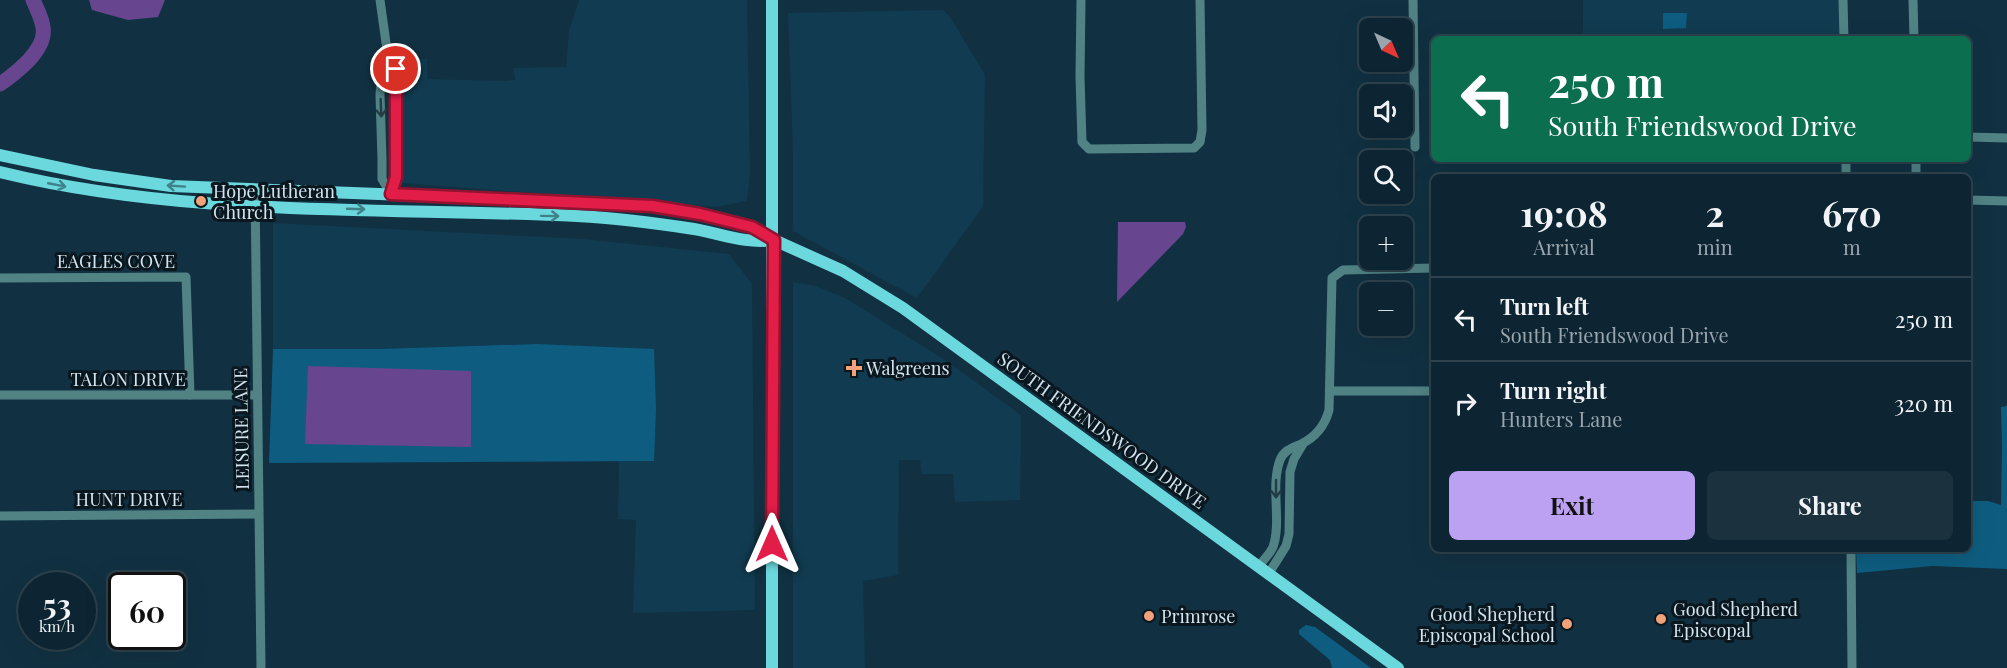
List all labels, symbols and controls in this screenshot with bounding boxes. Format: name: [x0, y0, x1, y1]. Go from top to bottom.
north arrow: [1359, 18, 1413, 72]
map controls: [1359, 18, 1413, 336]
pin: [370, 43, 421, 94]
icon: arrive: [379, 52, 412, 85]
text: 250 m: [1548, 53, 1664, 109]
icon: left: [1449, 60, 1527, 138]
button: sound: [1359, 84, 1413, 138]
one-way arrow: [375, 98, 386, 118]
text: South Friendswood Drive: [1548, 107, 1857, 143]
button: search: [1359, 150, 1413, 204]
place label: Hope Lutheran Church: [213, 179, 335, 224]
one-way arrow: [47, 180, 66, 191]
one-way arrow: [166, 180, 186, 191]
text: 19:08: [1520, 188, 1608, 236]
text: 2: [1705, 188, 1724, 236]
text: 670: [1822, 188, 1882, 236]
marker: Hope Lutheran Church: [194, 194, 208, 208]
one-way arrow: [345, 204, 365, 215]
one-way arrow: [540, 210, 560, 222]
button: +: [1359, 216, 1413, 270]
text: Arrival: [1533, 233, 1595, 260]
text: min: [1697, 233, 1733, 260]
text: m: [1843, 233, 1861, 260]
street label: EAGLES COVE: [57, 249, 175, 273]
button: −: [1359, 282, 1413, 336]
text: Turn left: [1500, 291, 1589, 321]
icon: left: [1449, 303, 1482, 336]
text: 250 m: [1895, 304, 1953, 334]
text: South Friendswood Drive: [1500, 321, 1729, 348]
street label: SOUTH FRIENDSWOOD DRIVE: [993, 346, 1211, 514]
place label: Walgreens: [865, 356, 950, 380]
marker: Walgreens: [847, 361, 861, 375]
street label: TALON DRIVE: [70, 367, 186, 391]
street label: LEISURE LANE: [228, 368, 254, 490]
text: Turn right: [1500, 375, 1606, 405]
icon: right: [1449, 387, 1482, 420]
text: 320 m: [1894, 388, 1953, 418]
text: Hunters Lane: [1500, 405, 1622, 432]
button: Exit: [1449, 471, 1695, 540]
button: Share: [1707, 471, 1953, 540]
one-way arrow: [1270, 479, 1282, 499]
street label: HUNT DRIVE: [76, 487, 182, 511]
position arrow: [740, 512, 804, 576]
speed limit sign: 60: [108, 572, 186, 650]
text: 53: [43, 584, 71, 624]
place label: Good Shepherd Episcopal: [1673, 597, 1799, 642]
place label: Good Shepherd Episcopal School: [1419, 602, 1556, 647]
place label: Primrose: [1161, 604, 1235, 628]
marker: Primrose: [1142, 609, 1156, 623]
marker: Good Shepherd Episcopal: [1654, 612, 1668, 626]
text: km/h: [39, 616, 75, 636]
marker: Good Shepherd Episcopal School: [1560, 617, 1574, 631]

